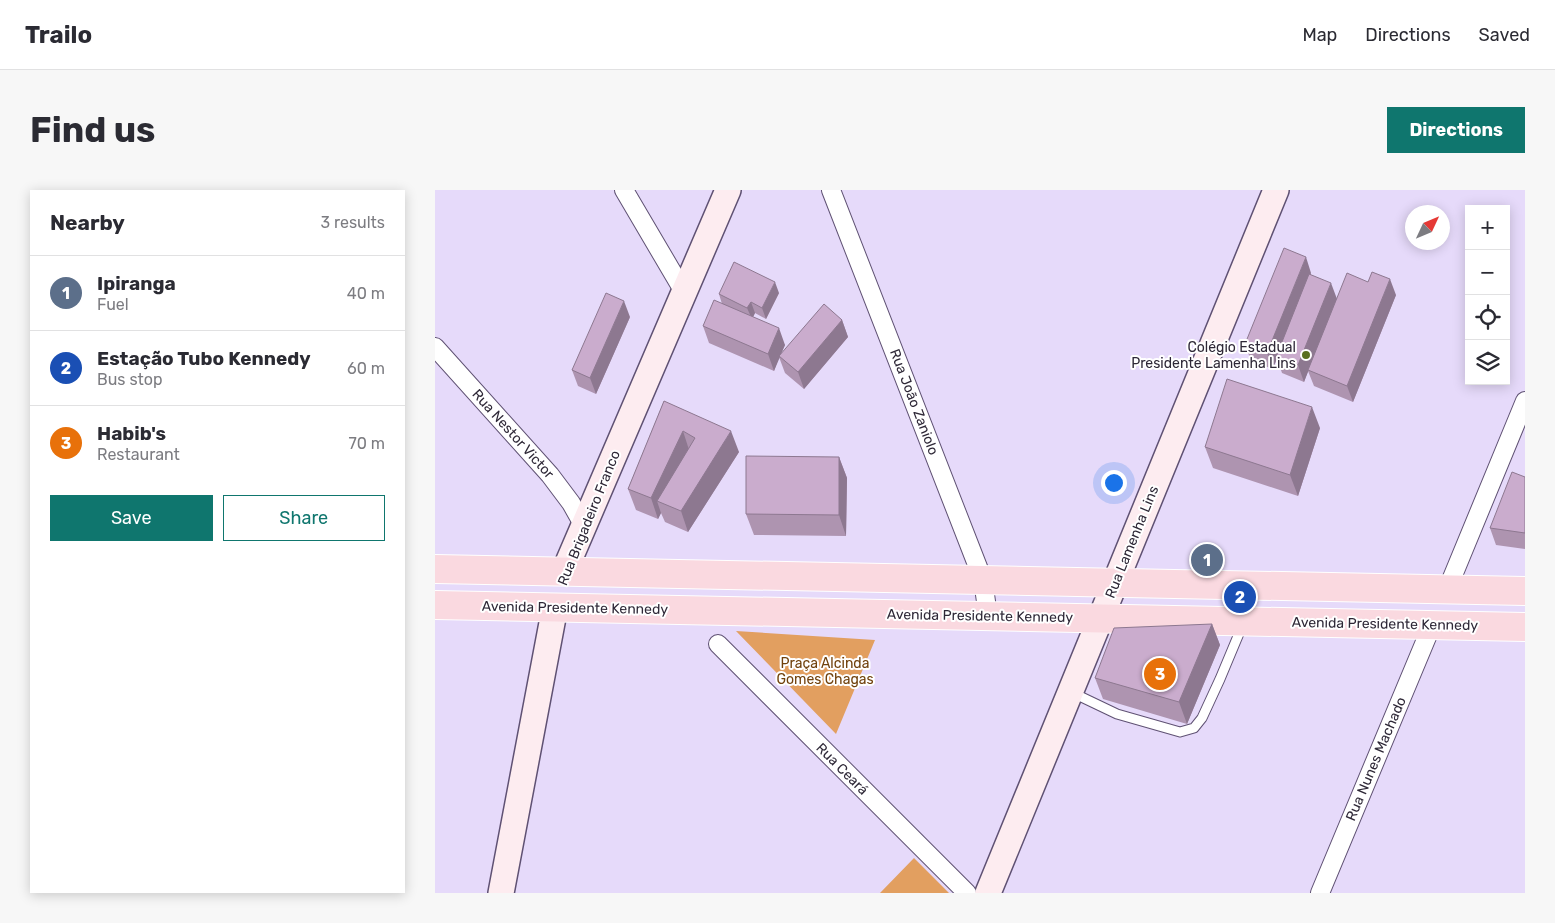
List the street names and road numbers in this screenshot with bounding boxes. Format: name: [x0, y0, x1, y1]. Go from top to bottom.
street label: Rua João Zaniolo: [886, 347, 942, 457]
street label: Rua Nestor Victor: [469, 386, 558, 483]
street label: Rua Brigadeiro Franco: [554, 448, 624, 588]
street label: Rua Lamenha Lins: [1102, 483, 1162, 601]
street label: Avenida Presidente Kennedy: [482, 598, 668, 618]
street label: Avenida Presidente Kennedy: [887, 606, 1073, 626]
street label: Avenida Presidente Kennedy: [1292, 614, 1478, 634]
street label: Rua Nunes Machado: [1342, 694, 1410, 824]
street label: Rua Ceará: [812, 739, 872, 799]

